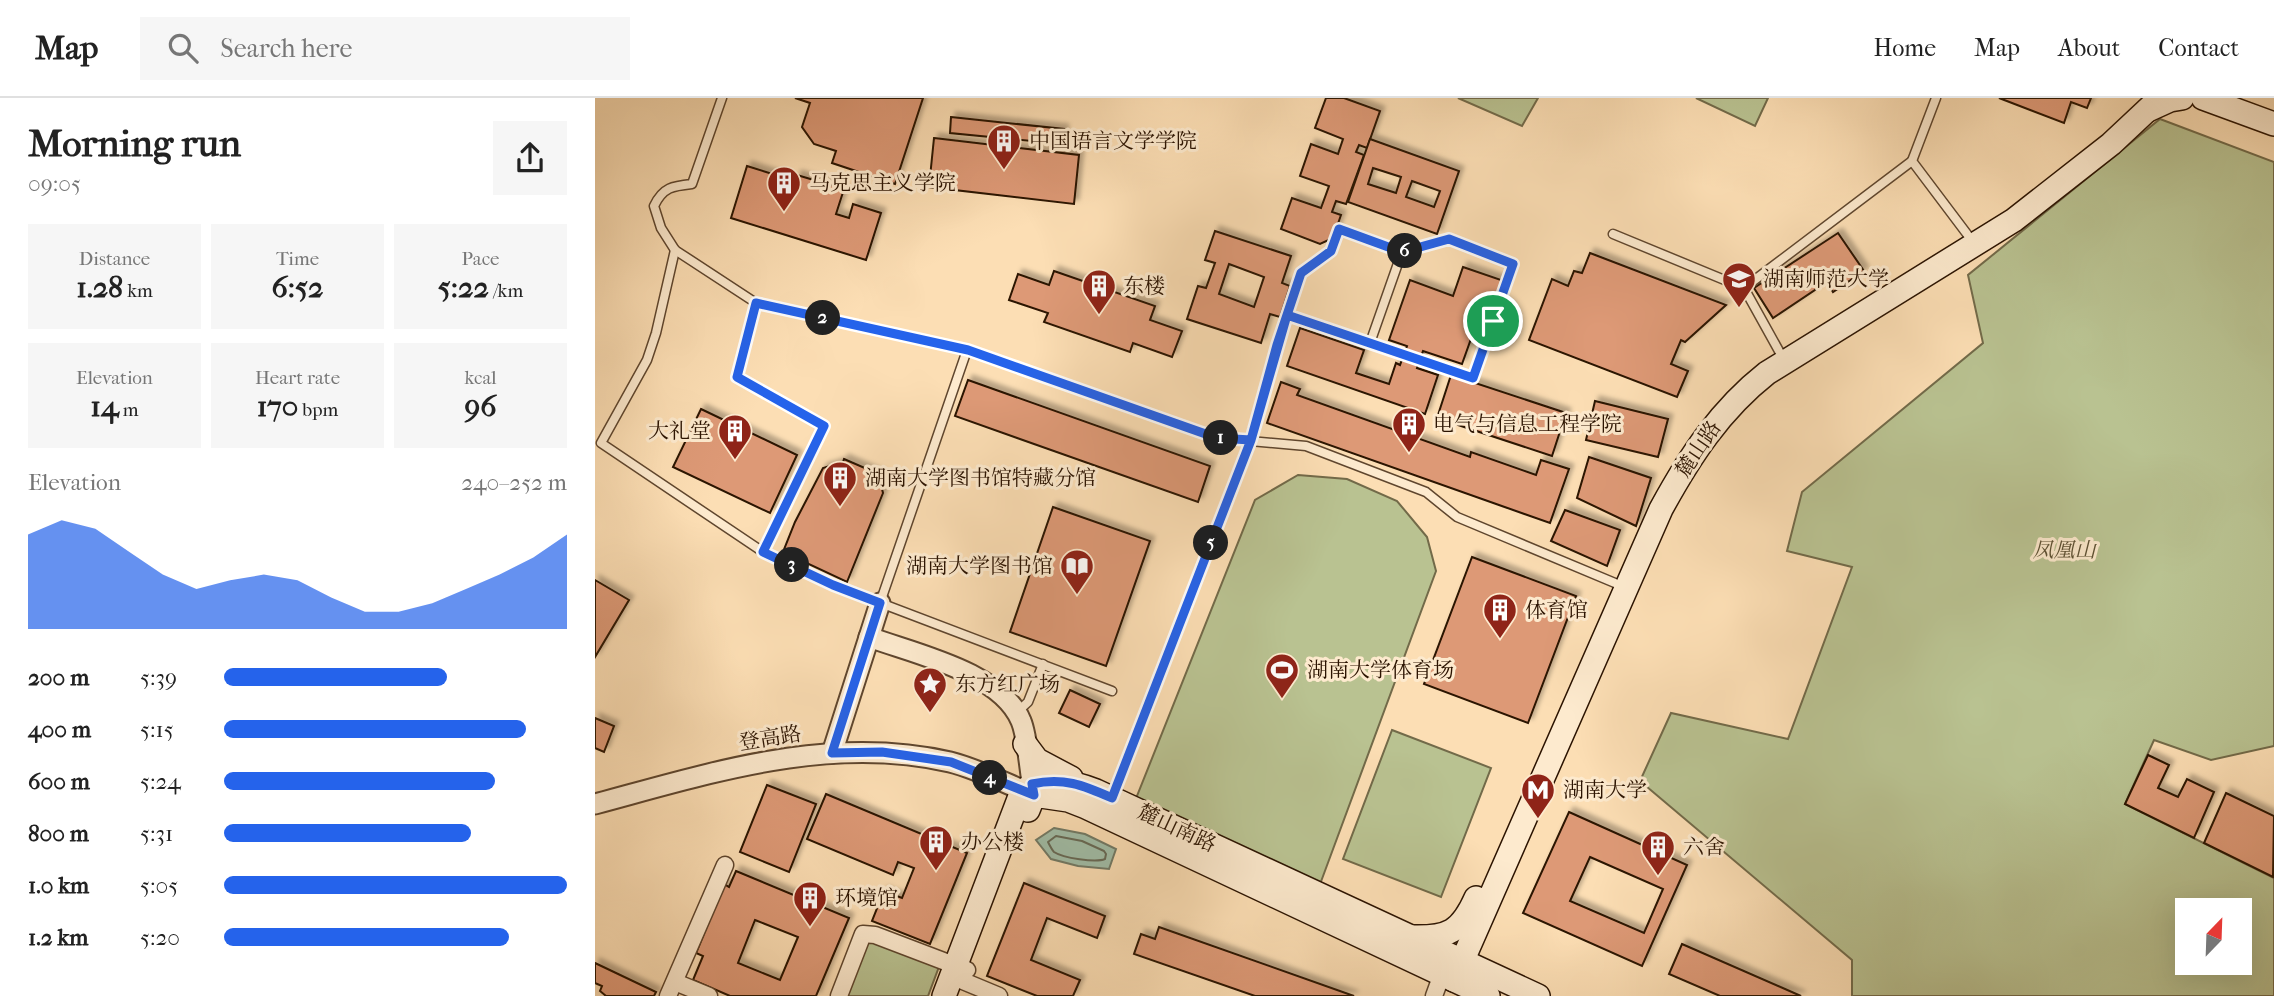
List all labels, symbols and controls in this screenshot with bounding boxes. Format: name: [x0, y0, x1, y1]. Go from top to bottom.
search box: [140, 17, 630, 80]
text: Map: [35, 29, 98, 68]
icon: search: [164, 29, 202, 67]
text: Search here: [220, 33, 352, 64]
text: Home: [1874, 34, 1936, 62]
text: Map: [1974, 34, 2020, 62]
text: About: [2058, 34, 2120, 62]
text: Contact: [2158, 34, 2239, 62]
text: Morning run: [28, 121, 241, 166]
button: share: [493, 121, 567, 195]
building icon: 中国语言文学学院: [985, 122, 1023, 171]
place label: 中国语言文学学院: [1029, 129, 1197, 153]
building icon: 马克思主义学院: [765, 164, 803, 213]
text: 09:05: [28, 170, 81, 197]
place label: 马克思主义学院: [809, 171, 956, 195]
pin: 6: [1387, 234, 1423, 268]
text: 6: [1399, 239, 1410, 261]
text: Distance: [79, 248, 150, 270]
text: Time: [276, 248, 319, 270]
text: Pace: [462, 248, 499, 270]
school or university icon: 湖南师范大学: [1720, 260, 1758, 309]
building icon: 东楼: [1080, 267, 1118, 316]
place label: 湖南师范大学: [1763, 267, 1889, 291]
text: 1.28: [76, 270, 123, 305]
text: 6:52: [272, 270, 323, 305]
text: 5:22: [438, 270, 489, 305]
place label: 东楼: [1123, 274, 1165, 298]
text: km: [123, 280, 153, 302]
text: /km: [489, 280, 523, 302]
pin: [1463, 291, 1523, 351]
pin: 2: [805, 300, 841, 336]
icon: arrive: [1474, 302, 1512, 340]
text: 2: [818, 306, 827, 328]
text: Elevation: [76, 367, 153, 389]
text: Heart rate: [255, 367, 340, 389]
text: kcal: [465, 367, 496, 389]
text: 14: [90, 389, 119, 424]
text: 170: [257, 389, 298, 424]
text: 96: [465, 389, 496, 424]
text: m: [119, 399, 139, 421]
text: bpm: [298, 399, 338, 421]
building icon: 电气与信息工程学院: [1390, 405, 1428, 454]
building icon: 大礼堂: [716, 412, 754, 461]
place label: 电气与信息工程学院: [1433, 412, 1622, 436]
street label: 麓山路: [1670, 416, 1726, 482]
place label: 大礼堂: [648, 419, 711, 443]
pin: 1: [1203, 420, 1239, 456]
text: 1: [1217, 426, 1224, 448]
building icon: 湖南大学图书馆特藏分馆: [821, 459, 859, 508]
place label: 湖南大学图书馆特藏分馆: [865, 466, 1096, 490]
text: Elevation: [28, 469, 121, 496]
text: 240–252 m: [461, 469, 567, 496]
pin: 5: [1193, 526, 1229, 560]
text: 5: [1206, 531, 1215, 553]
park label: 凤凰山: [2033, 538, 2097, 562]
pin: 3: [775, 547, 809, 582]
library icon: 湖南大学图书馆: [1058, 547, 1096, 596]
text: 3: [788, 553, 795, 575]
place label: 湖南大学图书馆: [906, 554, 1053, 578]
building icon: 体育馆: [1481, 591, 1519, 640]
place label: 体育馆: [1525, 598, 1588, 622]
sports icon: 湖南大学体育场: [1263, 651, 1301, 700]
place label: 湖南大学体育场: [1307, 658, 1454, 682]
text: 200 m: [28, 664, 89, 691]
text: 5:39: [140, 664, 177, 691]
place icon: 东方红广场: [911, 665, 949, 714]
place label: 东方红广场: [955, 672, 1060, 696]
text: 400 m: [28, 716, 91, 743]
text: 5:15: [140, 716, 174, 743]
street label: 登高路: [737, 721, 803, 755]
pin: 4: [973, 760, 1007, 796]
text: 4: [984, 766, 995, 788]
text: 600 m: [28, 768, 90, 795]
text: 5:24: [140, 768, 181, 795]
metro station icon: 湖南大学: [1519, 771, 1557, 820]
place label: 湖南大学: [1563, 778, 1647, 802]
street label: 麓山南路: [1134, 799, 1220, 857]
text: 800 m: [28, 820, 89, 847]
text: 5:31: [140, 820, 173, 847]
building icon: 办公楼: [917, 823, 955, 872]
building icon: 六舍: [1639, 828, 1677, 877]
place label: 办公楼: [961, 830, 1024, 854]
place label: 六舍: [1683, 835, 1725, 859]
text: 1.0 km: [28, 872, 89, 899]
text: 5:05: [140, 872, 178, 899]
building icon: 环境馆: [791, 879, 829, 928]
place label: 环境馆: [835, 886, 898, 910]
north arrow: [2175, 898, 2252, 975]
map controls: [2175, 898, 2252, 975]
text: 1.2 km: [28, 924, 88, 951]
text: 5:20: [140, 924, 180, 951]

